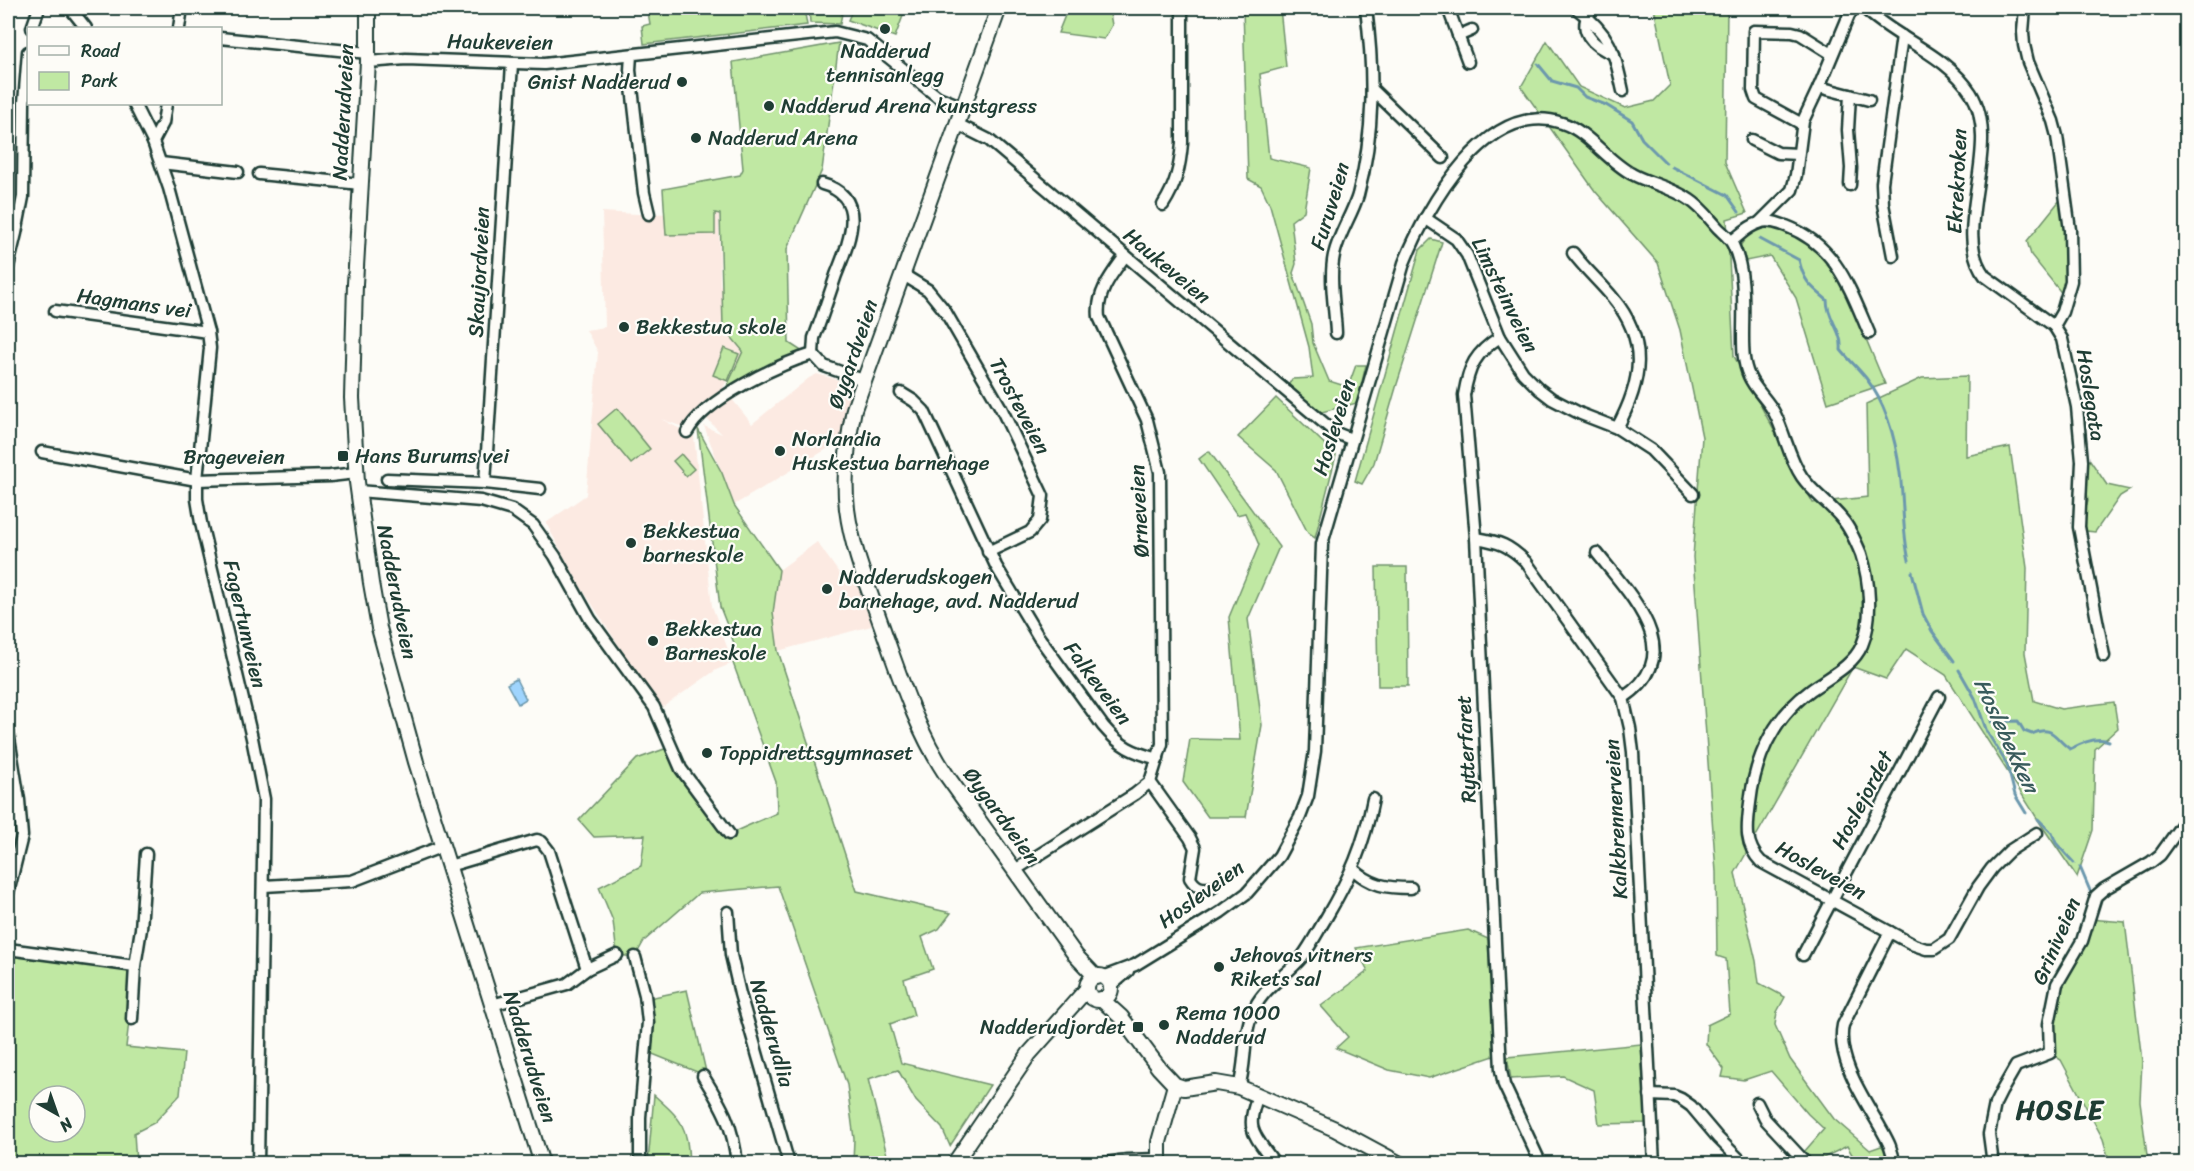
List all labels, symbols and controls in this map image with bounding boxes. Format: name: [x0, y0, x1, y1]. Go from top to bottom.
street label: Haukeveien: [447, 22, 553, 62]
marker: Nadderud tennisanlegg: [878, 22, 892, 36]
legend: [27, 27, 222, 105]
place label: Nadderud tennisanlegg: [826, 32, 944, 94]
text: Road: [81, 35, 121, 67]
street label: Nadderudveien: [320, 43, 366, 181]
place label: Gnist Nadderud: [528, 63, 672, 101]
text: Park: [81, 65, 118, 97]
marker: Gnist Nadderud: [675, 75, 689, 89]
place label: Nadderud Arena kunstgress: [781, 87, 1037, 125]
marker: Nadderud Arena kunstgress: [762, 99, 776, 113]
place label: Nadderud Arena: [708, 119, 858, 157]
street label: Ekrekroken: [1935, 127, 1979, 235]
marker: Nadderud Arena: [689, 131, 703, 145]
street label: Furuveien: [1299, 157, 1361, 255]
street label: Skaujordveien: [457, 206, 501, 338]
street label: Haukeveien: [1114, 217, 1220, 315]
street label: Limsteinveien: [1460, 230, 1550, 360]
street label: Hagmans vei: [74, 276, 195, 330]
street label: Øygardveien: [816, 294, 890, 414]
place label: Bekkestua skole: [636, 308, 786, 346]
marker: Bekkestua skole: [617, 320, 631, 334]
street label: Hoslegata: [2065, 346, 2117, 444]
street label: Trosteveien: [978, 350, 1062, 462]
street label: Hosleveien: [1301, 374, 1367, 480]
place label: Norlandia Huskestua barnehage: [792, 420, 990, 482]
place label: Hans Burums vei: [355, 437, 510, 475]
street label: Brageveien: [183, 438, 285, 476]
marker: Norlandia Huskestua barnehage: [773, 444, 787, 458]
marker: Hans Burums vei: [336, 449, 350, 463]
street label: Ørneveien: [1118, 464, 1160, 558]
place label: Bekkestua barneskole: [643, 512, 744, 574]
street label: Nadderudveien: [365, 521, 429, 663]
marker: Bekkestua barneskole: [624, 536, 638, 550]
street label: Fagertunveien: [212, 556, 278, 692]
place label: Nadderudskogen barnehage, avd. Nadderud: [839, 558, 1080, 620]
marker: Nadderudskogen barnehage, avd. Nadderud: [820, 582, 834, 596]
place label: Bekkestua Barneskole: [665, 610, 767, 672]
street label: Falkeveien: [1053, 633, 1143, 733]
marker: Bekkestua Barneskole: [646, 634, 660, 648]
water label: Hoslebekken: [1963, 671, 2051, 801]
street label: Rytterfaret: [1444, 694, 1488, 804]
place label: Toppidrettsgymnaset: [719, 734, 913, 772]
street label: Kalkbrennerveien: [1593, 738, 1639, 900]
street label: Hoslejordet: [1820, 742, 1905, 856]
marker: Toppidrettsgymnaset: [700, 746, 714, 760]
street label: Øygardveien: [953, 759, 1051, 873]
street label: Hosleveien: [1768, 829, 1874, 911]
street label: Hosleveien: [1149, 849, 1253, 939]
street label: Griniveien: [2020, 891, 2092, 991]
place label: Jehovas vitners Rikets sal: [1230, 936, 1373, 998]
marker: Jehovas vitners Rikets sal: [1212, 960, 1226, 974]
street label: Nadderudlia: [738, 974, 806, 1092]
street label: Nadderudveien: [492, 986, 568, 1128]
place label: Rema 1000 Nadderud: [1176, 994, 1281, 1056]
place label: Nadderudjordet: [980, 1008, 1126, 1046]
marker: Rema 1000 Nadderud: [1157, 1018, 1171, 1032]
marker: Nadderudjordet: [1131, 1020, 1145, 1034]
north arrow: [27, 1084, 87, 1144]
district label: HOSLE: [2016, 1086, 2105, 1134]
text: N: [52, 1110, 81, 1140]

